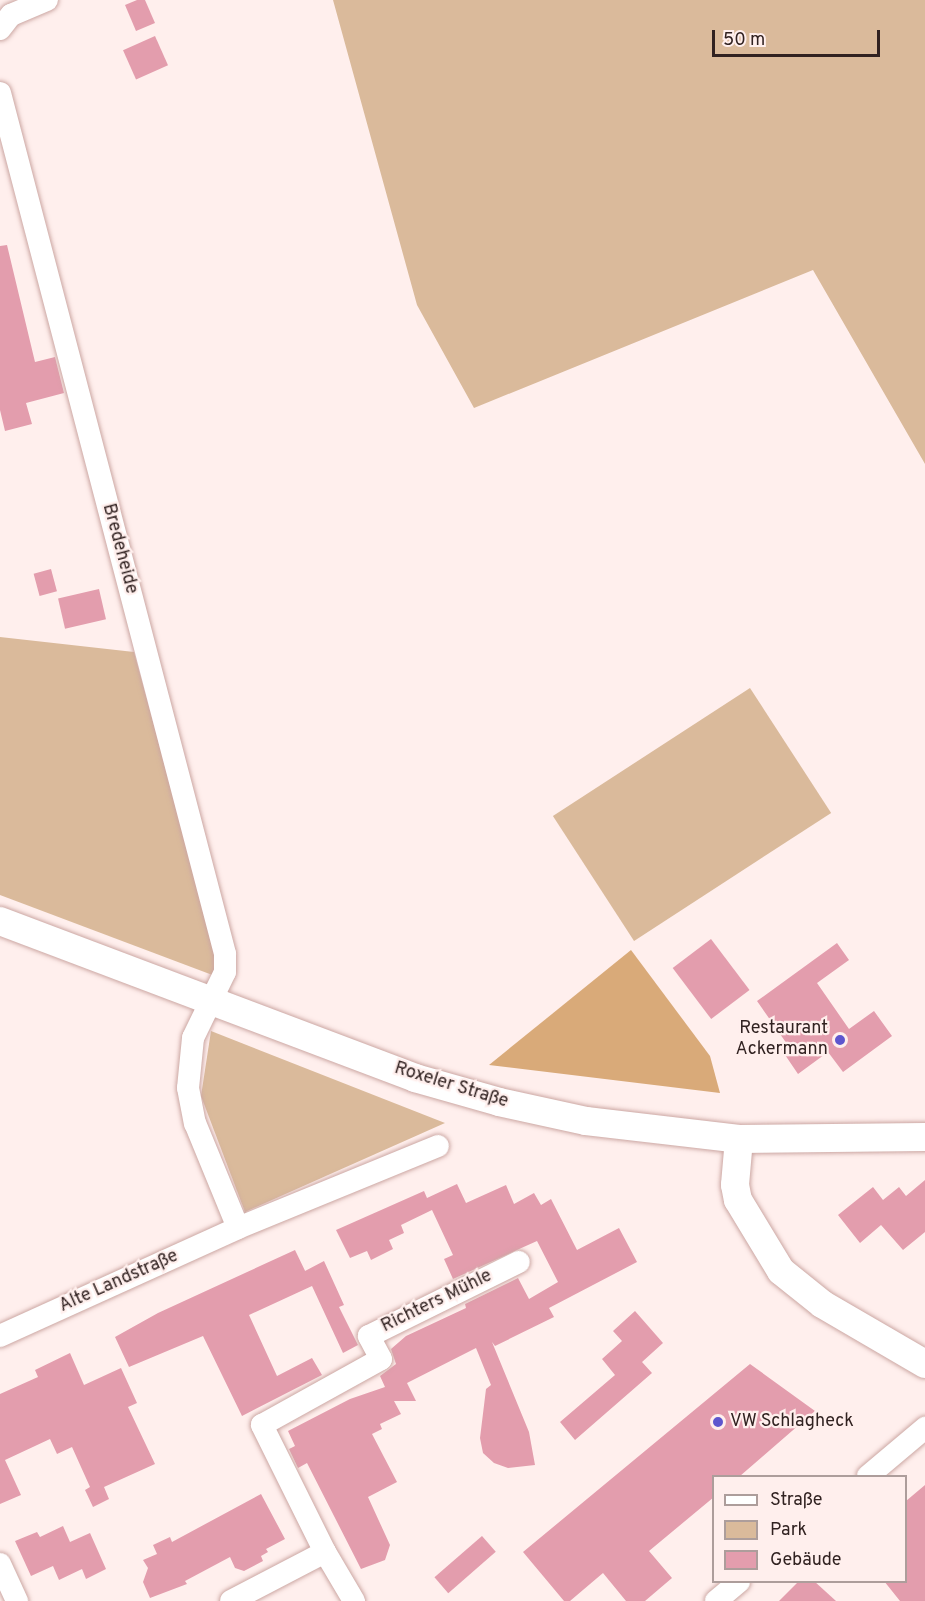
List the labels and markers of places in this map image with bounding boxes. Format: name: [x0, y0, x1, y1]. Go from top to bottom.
place label: Restaurant Ackermann: [736, 1019, 828, 1062]
marker: Restaurant Ackermann: [833, 1033, 847, 1047]
place label: VW Schlagheck: [730, 1411, 854, 1433]
marker: VW Schlagheck: [711, 1415, 725, 1429]

